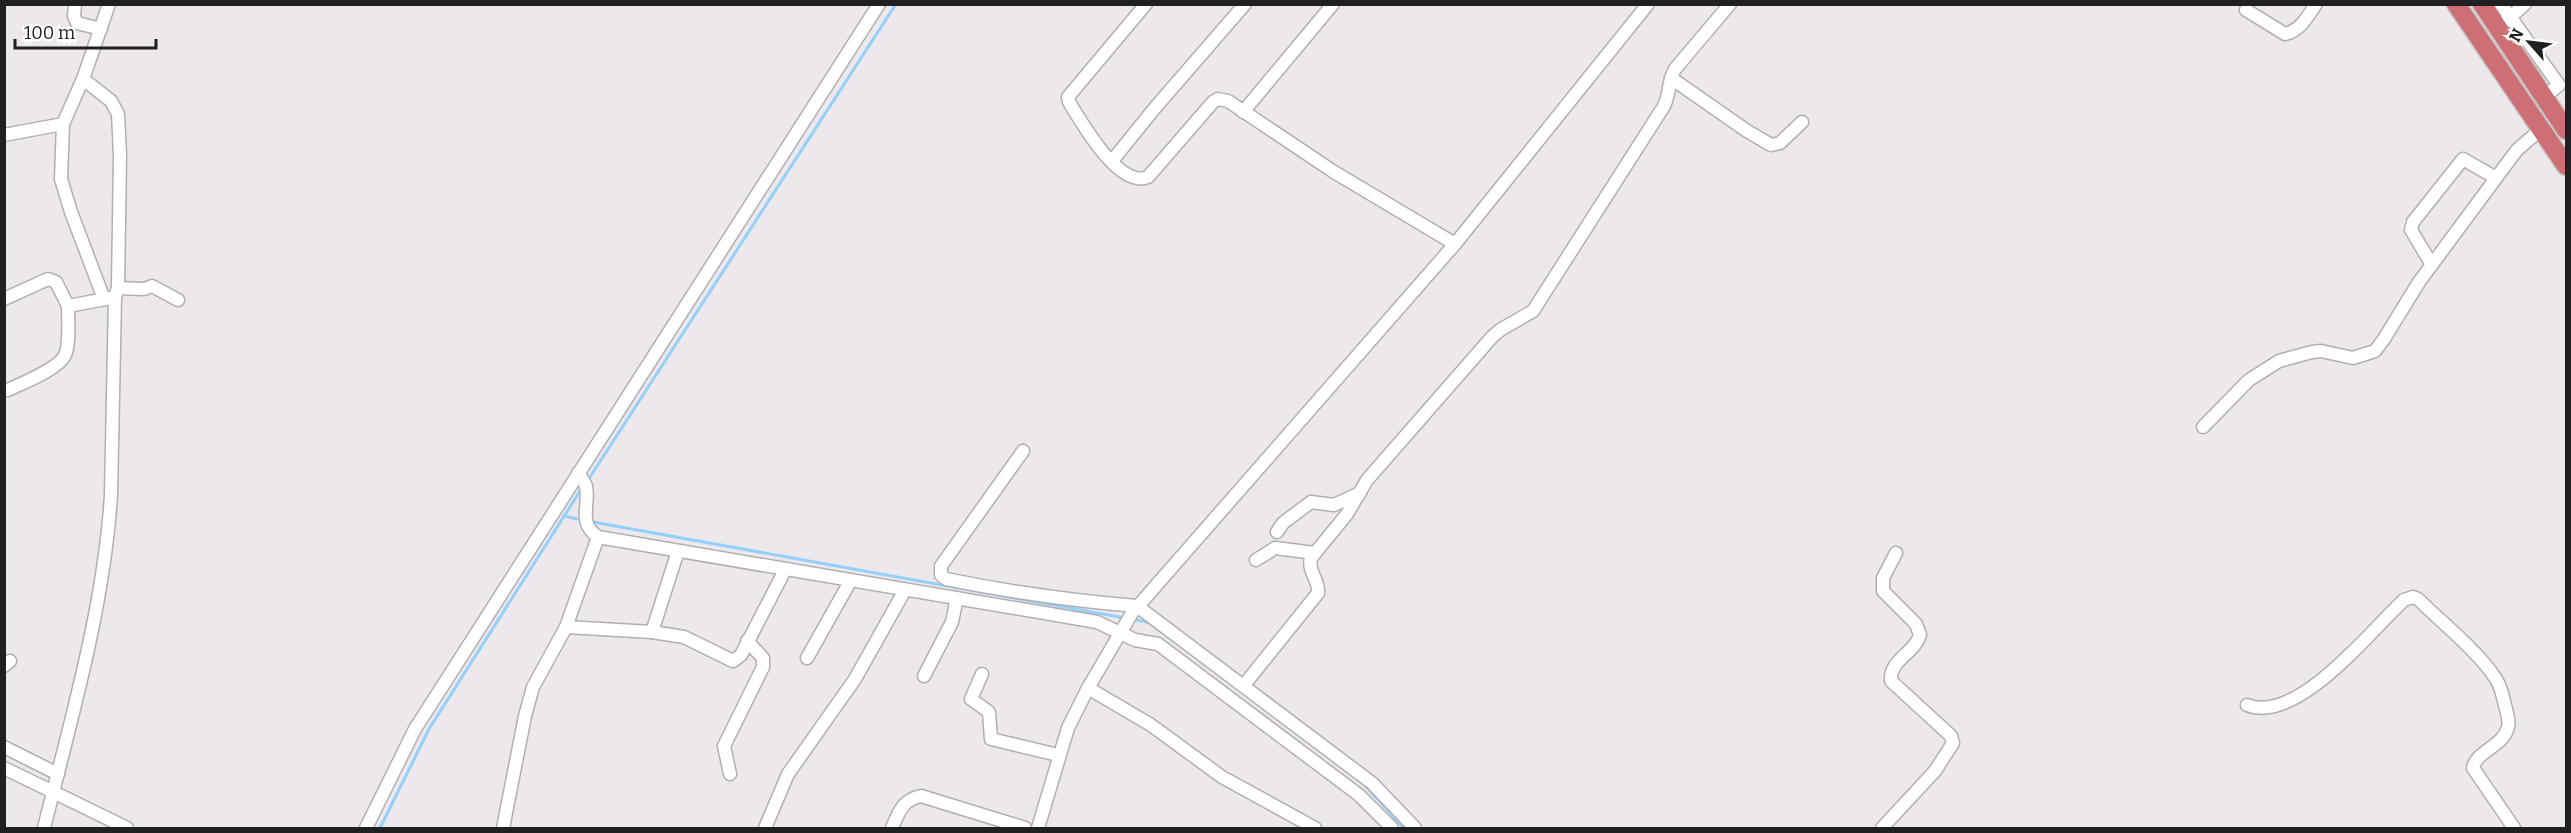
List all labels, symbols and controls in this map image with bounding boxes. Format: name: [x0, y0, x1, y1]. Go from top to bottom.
scale bar: [15, 12, 156, 50]
north arrow: [2499, 12, 2559, 72]
text: 100 m: [24, 22, 75, 44]
text: N: [2505, 25, 2527, 45]

